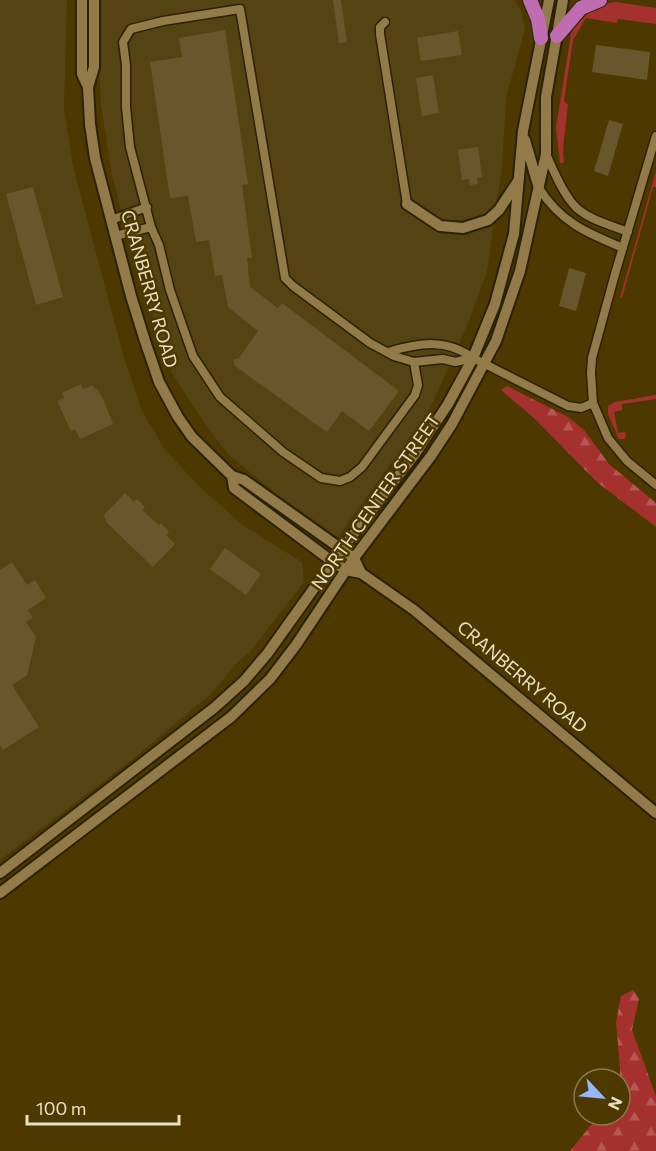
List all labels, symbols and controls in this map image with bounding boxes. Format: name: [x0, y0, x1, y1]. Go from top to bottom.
street label: CRANBERRY ROAD: [117, 207, 183, 370]
street label: NORTH CENTER STREET: [306, 409, 444, 594]
street label: CRANBERRY ROAD: [453, 615, 592, 737]
north arrow: [572, 1067, 632, 1127]
scale bar: [27, 1088, 178, 1126]
text: N: [605, 1094, 627, 1113]
text: 100 m: [36, 1097, 86, 1119]

